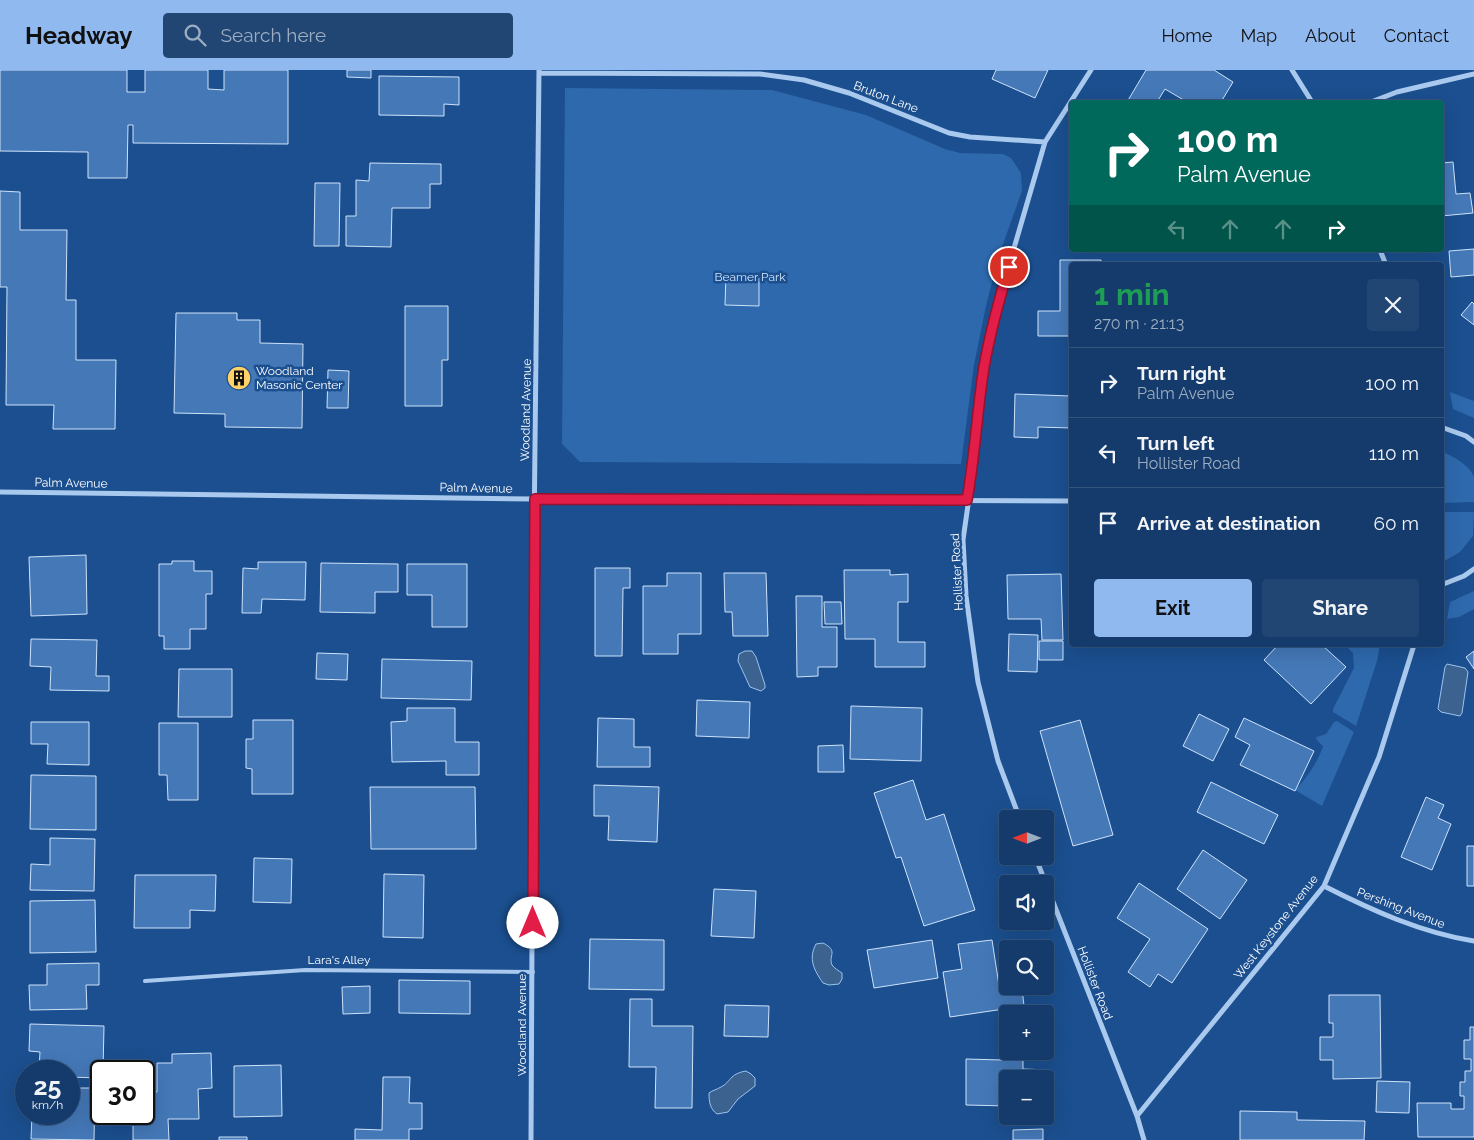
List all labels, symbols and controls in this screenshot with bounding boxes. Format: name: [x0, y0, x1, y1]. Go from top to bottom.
search box: [163, 13, 513, 58]
text: Headway: [25, 21, 133, 50]
icon: search: [181, 21, 209, 49]
text: Search here: [221, 24, 326, 46]
text: Home: [1161, 25, 1212, 46]
text: Map: [1240, 25, 1277, 46]
text: About: [1305, 25, 1356, 46]
text: Contact: [1384, 25, 1449, 46]
street label: Bruton Lane: [852, 78, 920, 116]
text: 100 m: [1177, 119, 1278, 160]
icon: right: [1094, 120, 1159, 185]
text: Palm Avenue: [1177, 161, 1311, 187]
icon: left: [1163, 215, 1191, 243]
icon: ahead: [1216, 215, 1244, 243]
icon: ahead: [1269, 215, 1297, 243]
icon: right: [1322, 215, 1350, 243]
pin: [988, 246, 1030, 288]
icon: arrive: [995, 253, 1023, 281]
park label: Beamer Park: [714, 270, 786, 284]
text: 1 min: [1094, 277, 1170, 312]
button: close: [1367, 279, 1419, 331]
text: 270 m · 21:13: [1094, 314, 1184, 333]
street label: Woodland Avenue: [518, 359, 534, 461]
text: Turn right: [1137, 362, 1226, 384]
place label: Woodland Masonic Center: [256, 364, 343, 392]
building icon: Woodland Masonic Center: [226, 365, 252, 391]
icon: right: [1094, 369, 1122, 397]
text: 100 m: [1365, 372, 1419, 394]
text: Palm Avenue: [1137, 384, 1234, 403]
text: Turn left: [1137, 432, 1214, 454]
icon: left: [1094, 439, 1122, 467]
text: 110 m: [1369, 442, 1419, 464]
text: Hollister Road: [1137, 454, 1240, 473]
street label: Palm Avenue: [34, 475, 108, 491]
street label: Palm Avenue: [439, 480, 513, 496]
icon: arrive: [1094, 509, 1122, 537]
text: Arrive at destination: [1137, 512, 1321, 534]
text: 60 m: [1374, 512, 1419, 534]
street label: Hollister Road: [948, 533, 966, 611]
button: Exit: [1094, 579, 1252, 637]
button: Share: [1262, 579, 1419, 637]
north arrow: [999, 810, 1054, 865]
map controls: [999, 810, 1054, 1125]
street label: West Keystone Avenue: [1231, 872, 1321, 982]
button: sound: [999, 875, 1054, 930]
street label: Pershing Avenue: [1355, 885, 1447, 931]
position arrow: [506, 896, 558, 948]
button: search: [999, 940, 1054, 995]
street label: Hollister Road: [1075, 944, 1115, 1022]
street label: Lara's Alley: [308, 953, 371, 967]
street label: Woodland Avenue: [515, 974, 529, 1076]
button: +: [999, 1005, 1054, 1060]
speed limit sign: 30: [90, 1060, 155, 1125]
button: −: [999, 1070, 1054, 1125]
text: 25: [34, 1071, 61, 1101]
text: km/h: [32, 1098, 63, 1112]

